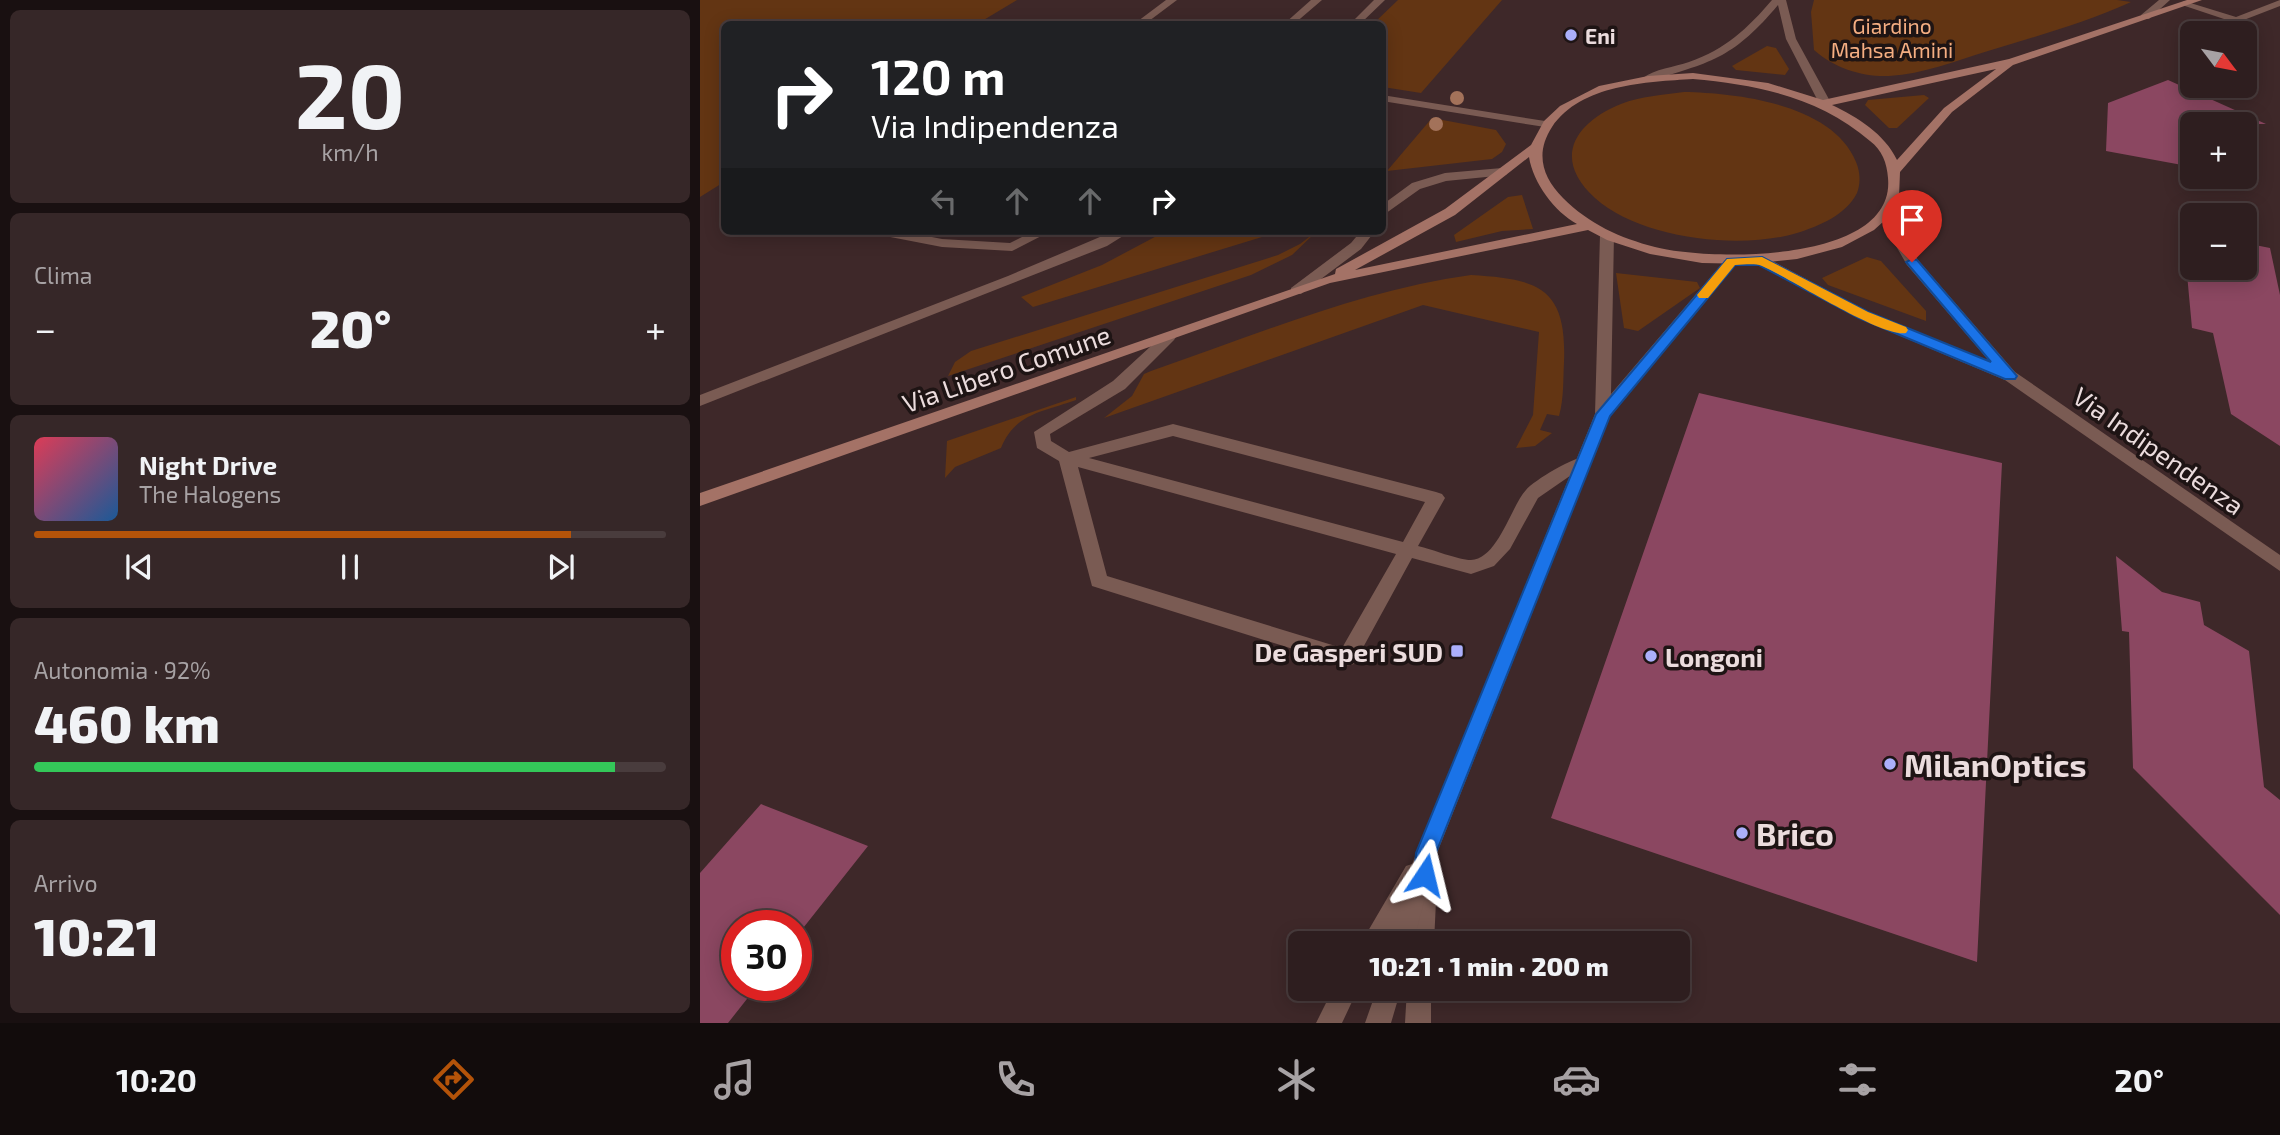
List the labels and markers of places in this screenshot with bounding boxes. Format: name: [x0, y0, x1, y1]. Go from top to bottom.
place label: Eni: [1585, 23, 1616, 48]
marker: Eni: [1563, 27, 1579, 43]
pin: [1882, 190, 1942, 262]
place label: De Gasperi SUD: [1254, 636, 1443, 667]
place label: Longoni: [1665, 641, 1763, 672]
marker: De Gasperi SUD: [1449, 643, 1465, 659]
marker: Longoni: [1643, 648, 1659, 664]
place label: MilanOptics: [1904, 745, 2087, 783]
marker: MilanOptics: [1882, 756, 1898, 772]
place label: Brico: [1756, 814, 1834, 852]
marker: Brico: [1734, 825, 1750, 841]

